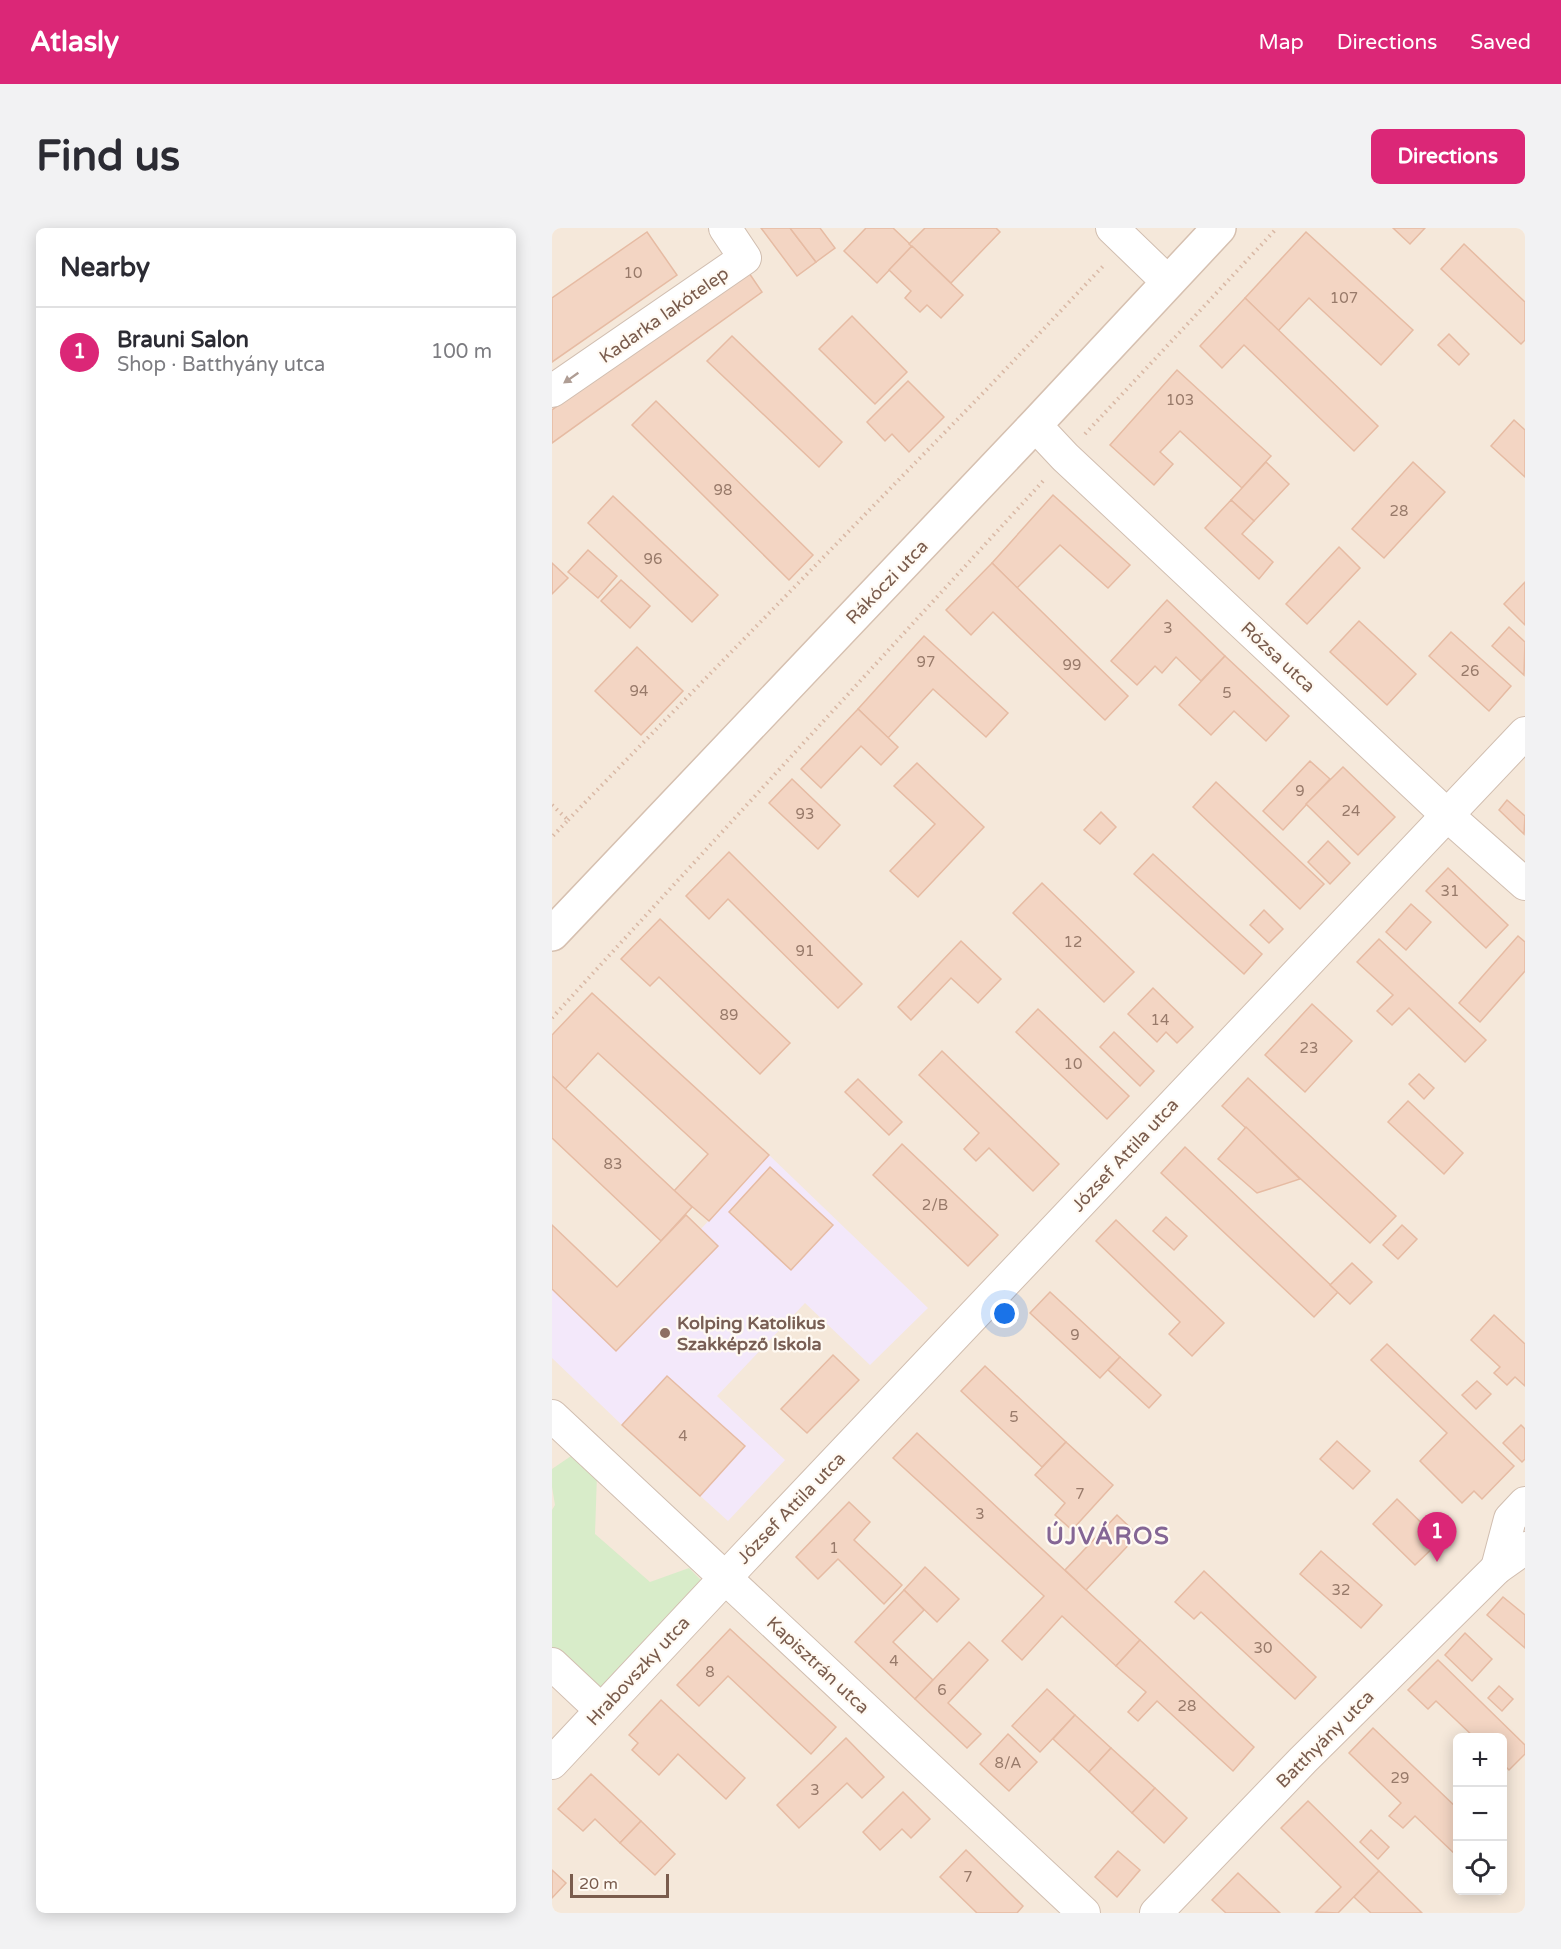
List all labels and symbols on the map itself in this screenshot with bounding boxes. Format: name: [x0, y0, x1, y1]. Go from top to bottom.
street label: Kadarka lakótelep: [595, 262, 733, 368]
house number: 10: [624, 264, 642, 282]
house number: 107: [1330, 289, 1358, 307]
one-way arrow: [564, 372, 580, 384]
house number: 103: [1166, 391, 1194, 409]
house number: 98: [714, 481, 732, 499]
house number: 28: [1390, 502, 1408, 520]
street label: Rákóczi utca: [841, 535, 933, 629]
house number: 96: [644, 550, 662, 568]
street label: Rózsa utca: [1236, 617, 1320, 697]
house number: 3: [1163, 619, 1173, 637]
house number: 97: [917, 653, 935, 671]
house number: 99: [1063, 656, 1081, 674]
house number: 26: [1461, 662, 1479, 680]
house number: 94: [630, 682, 648, 700]
house number: 5: [1222, 684, 1232, 702]
house number: 9: [1295, 782, 1305, 800]
house number: 24: [1342, 802, 1360, 820]
house number: 93: [796, 805, 814, 823]
house number: 31: [1441, 882, 1459, 900]
house number: 12: [1064, 933, 1082, 951]
house number: 91: [796, 942, 814, 960]
house number: 89: [720, 1006, 738, 1024]
house number: 14: [1151, 1011, 1169, 1029]
house number: 23: [1300, 1039, 1318, 1057]
house number: 10: [1064, 1055, 1082, 1073]
street label: József Attila utca: [1067, 1094, 1183, 1216]
house number: 83: [604, 1155, 622, 1173]
house number: 2/B: [922, 1196, 948, 1214]
your location: [990, 1299, 1019, 1328]
place label: Kolping Katolikus Szakképző Iskola: [677, 1312, 826, 1355]
marker: Kolping Katolikus Szakképző Iskola: [658, 1326, 672, 1340]
house number: 9: [1070, 1326, 1080, 1344]
house number: 5: [1009, 1408, 1019, 1426]
house number: 4: [678, 1427, 688, 1445]
street label: József Attila utca: [732, 1448, 850, 1568]
house number: 7: [1075, 1485, 1085, 1503]
house number: 3: [975, 1505, 985, 1523]
pin: 1: [1418, 1512, 1456, 1562]
district label: ÚJVÁROS: [1046, 1521, 1170, 1551]
house number: 1: [829, 1539, 839, 1557]
house number: 32: [1332, 1581, 1350, 1599]
street label: Hrabovszky utca: [582, 1612, 694, 1730]
street label: Kapisztrán utca: [762, 1612, 874, 1718]
house number: 30: [1254, 1639, 1272, 1657]
house number: 4: [889, 1652, 899, 1670]
house number: 8: [705, 1663, 715, 1681]
house number: 6: [937, 1681, 947, 1699]
street label: Batthyány utca: [1272, 1686, 1378, 1792]
house number: 28: [1178, 1697, 1196, 1715]
house number: 8/A: [995, 1754, 1021, 1772]
house number: 29: [1391, 1769, 1409, 1787]
house number: 3: [810, 1781, 820, 1799]
house number: 7: [963, 1868, 973, 1886]
scale bar: [570, 1871, 669, 1898]

